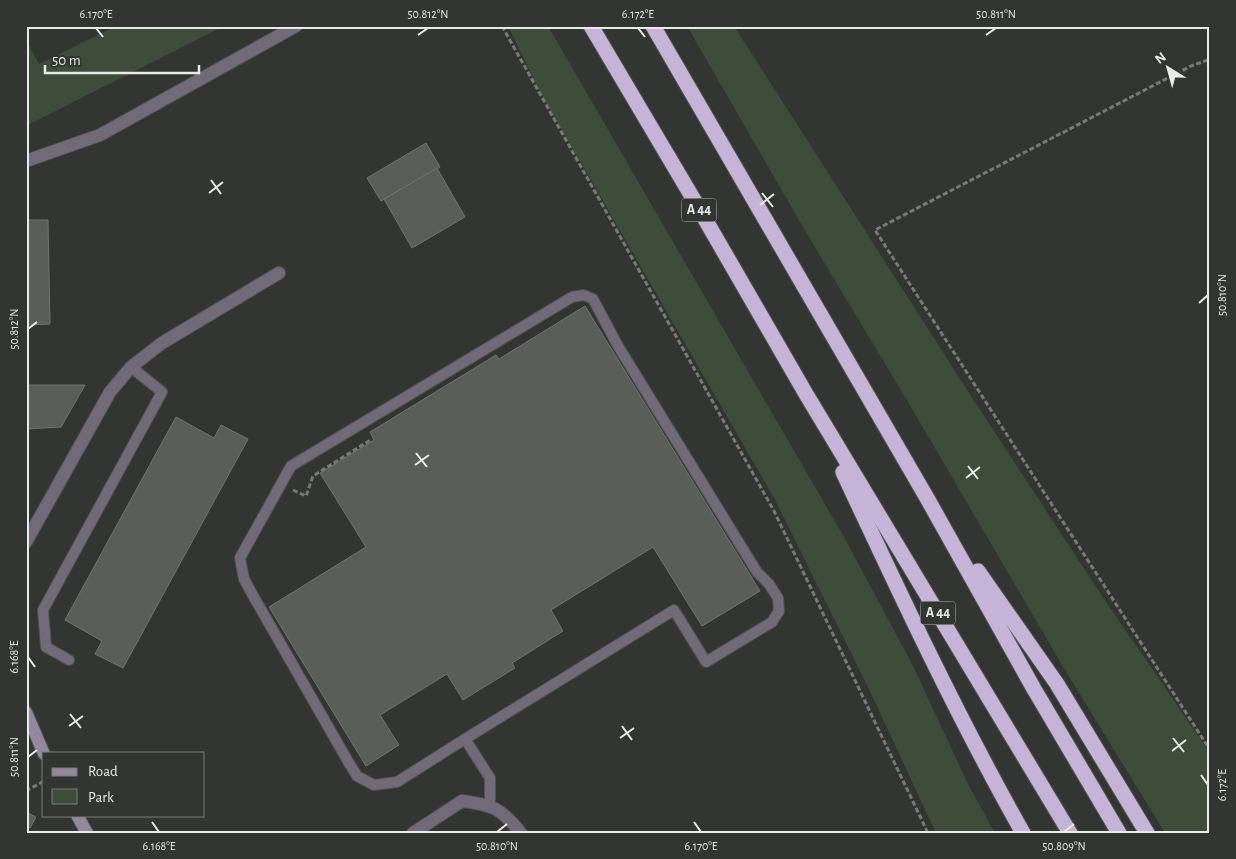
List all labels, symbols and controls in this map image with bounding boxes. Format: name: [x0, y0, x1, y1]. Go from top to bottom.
text: 6.170°E: [79, 8, 113, 20]
text: 50.812°N: [407, 8, 449, 20]
text: 6.172°E: [622, 8, 654, 20]
text: 50.811°N: [976, 8, 1016, 20]
scale bar: [45, 42, 199, 74]
north arrow: [1144, 42, 1194, 92]
text: N: [1153, 50, 1169, 67]
text: 50 m: [52, 53, 81, 68]
road number: A 44: [682, 198, 716, 222]
text: 50.810°N: [1216, 274, 1228, 316]
text: 50.812°N: [8, 308, 20, 350]
road number: A 44: [920, 602, 956, 624]
text: 6.168°E: [8, 640, 20, 674]
text: 50.811°N: [8, 737, 20, 777]
legend: [42, 752, 205, 816]
text: Road: [88, 764, 118, 779]
text: 6.172°E: [1216, 769, 1228, 801]
text: Park: [88, 790, 114, 805]
text: 6.168°E: [142, 840, 176, 852]
text: 50.810°N: [476, 840, 518, 852]
text: 6.170°E: [684, 840, 718, 852]
text: 50.809°N: [1042, 840, 1086, 852]

